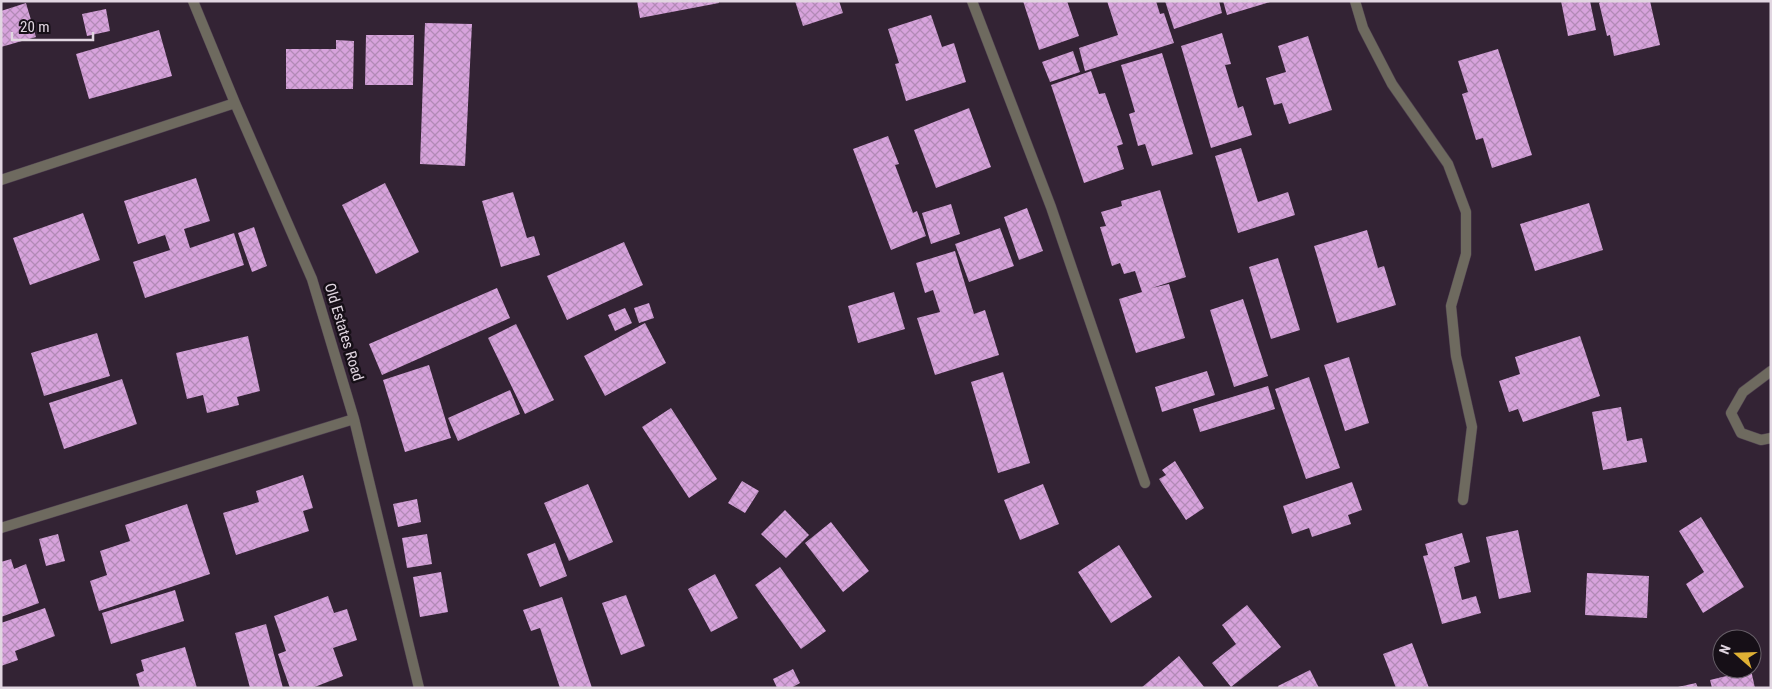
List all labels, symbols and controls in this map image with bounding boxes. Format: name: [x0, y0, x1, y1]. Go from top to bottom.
scale bar: [12, 10, 94, 42]
text: 20 m: [20, 18, 50, 36]
street label: Old Estates Road: [321, 281, 367, 383]
north arrow: [1712, 629, 1762, 679]
text: N: [1716, 643, 1734, 656]

